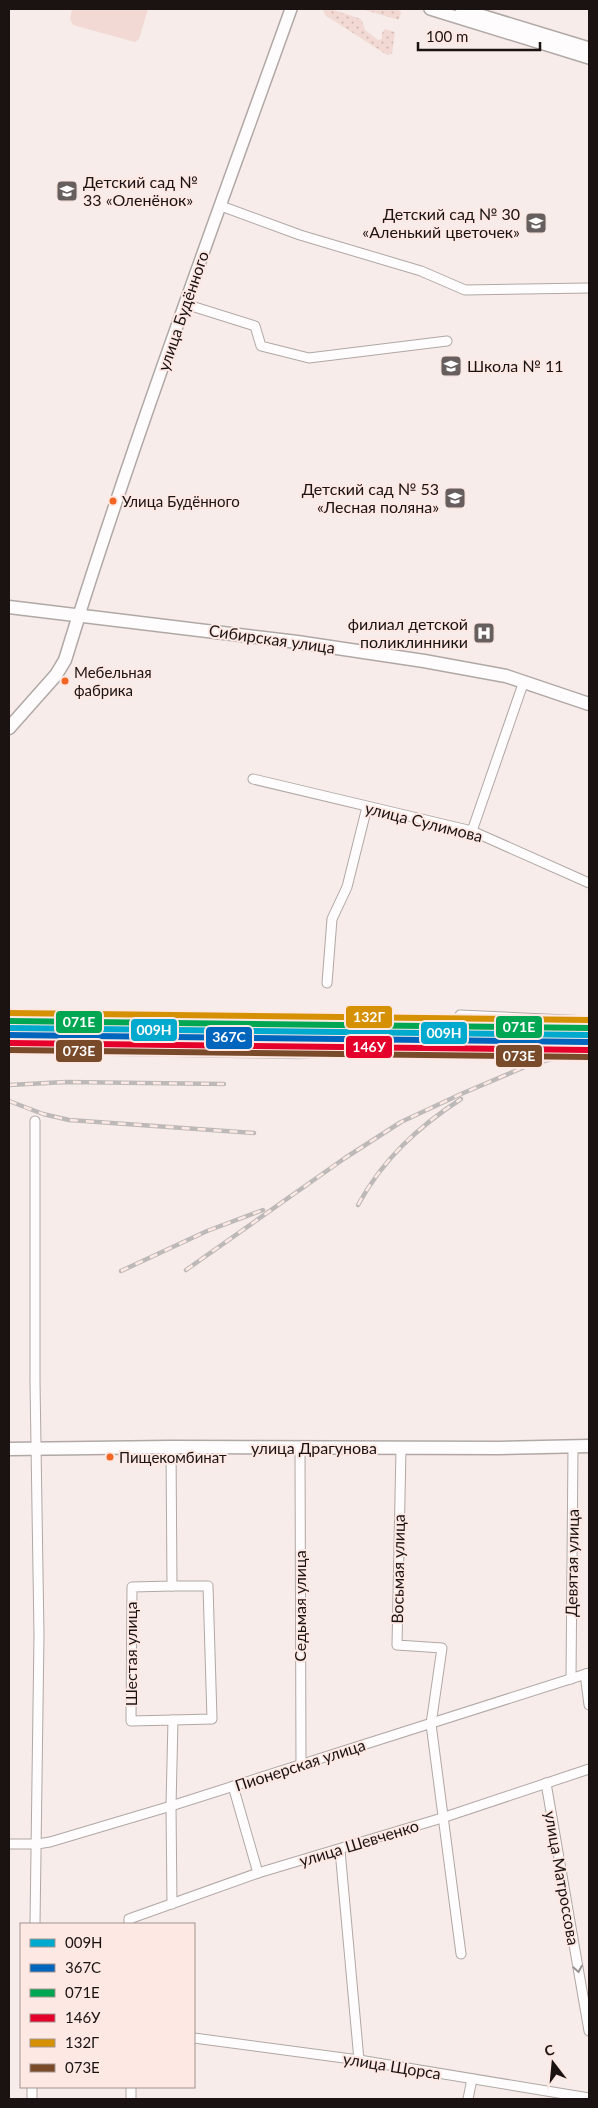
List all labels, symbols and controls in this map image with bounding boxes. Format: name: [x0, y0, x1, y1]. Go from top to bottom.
scale bar: [418, 20, 540, 52]
text: 100 m: [426, 27, 468, 45]
place label: Детский сад № 33 «Оленёнок»: [83, 172, 198, 209]
school or university icon: Детский сад № 33 «Оленёнок»: [55, 179, 79, 203]
place label: Детский сад № 30 «Аленький цветочек»: [362, 204, 520, 241]
school or university icon: Детский сад № 30 «Аленький цветочек»: [524, 211, 548, 235]
street label: улица Будённого: [153, 248, 212, 373]
school or university icon: Школа № 11: [439, 354, 463, 378]
place label: Школа № 11: [467, 356, 563, 375]
place label: Детский сад № 53 «Лесная поляна»: [302, 479, 439, 516]
school or university icon: Детский сад № 53 «Лесная поляна»: [443, 486, 467, 510]
place label: Улица Будённого: [122, 492, 240, 510]
marker: Улица Будённого: [108, 496, 118, 506]
place label: филиал детской поликлинники: [348, 614, 468, 651]
street label: Сибирская улица: [208, 620, 336, 657]
hospital icon: филиал детской поликлинники: [472, 621, 496, 645]
place label: Мебельная фабрика: [74, 663, 152, 699]
marker: Мебельная фабрика: [60, 676, 70, 686]
street label: улица Сулимова: [363, 798, 485, 845]
line badge: 132Г: [345, 1005, 393, 1029]
text: 132Г: [353, 1008, 385, 1025]
line badge: 071Е: [55, 1010, 103, 1034]
text: 071Е: [63, 1013, 95, 1030]
line badge: 071Е: [495, 1015, 543, 1039]
line badge: 009Н: [130, 1018, 178, 1042]
text: 071Е: [503, 1018, 535, 1035]
text: 009Н: [136, 1021, 172, 1038]
line badge: 009Н: [420, 1021, 468, 1045]
text: 009Н: [426, 1024, 462, 1041]
line badge: 367С: [205, 1026, 253, 1050]
text: 367С: [212, 1028, 247, 1045]
line badge: 146У: [345, 1035, 393, 1059]
text: 146У: [352, 1038, 387, 1055]
line badge: 073Е: [55, 1039, 103, 1063]
text: 073Е: [63, 1042, 95, 1059]
line badge: 073Е: [495, 1044, 543, 1068]
text: 073Е: [503, 1047, 535, 1064]
street label: улица Драгунова: [251, 1438, 377, 1457]
place label: Пищекомбинат: [119, 1448, 227, 1466]
marker: Пищекомбинат: [105, 1452, 115, 1462]
street label: Девятая улица: [561, 1509, 582, 1617]
street label: Восьмая улица: [387, 1514, 408, 1624]
street label: Седьмая улица: [290, 1550, 309, 1662]
street label: Шестая улица: [121, 1602, 140, 1706]
street label: Пионерская улица: [232, 1734, 367, 1795]
street label: улица Матроссова: [541, 1809, 584, 1947]
street label: улица Шевченко: [297, 1815, 421, 1870]
legend: [20, 1923, 195, 2088]
text: 009Н: [65, 1933, 103, 1951]
text: 367С: [65, 1958, 101, 1976]
one-way arrow: [573, 1965, 583, 1974]
text: 071Е: [65, 1983, 100, 2001]
text: 146У: [65, 2008, 101, 2026]
text: 132Г: [65, 2033, 99, 2051]
north arrow: [528, 2038, 578, 2088]
text: С: [542, 2040, 557, 2059]
street label: улица Щорса: [342, 2048, 442, 2083]
text: 073Е: [65, 2058, 100, 2076]

